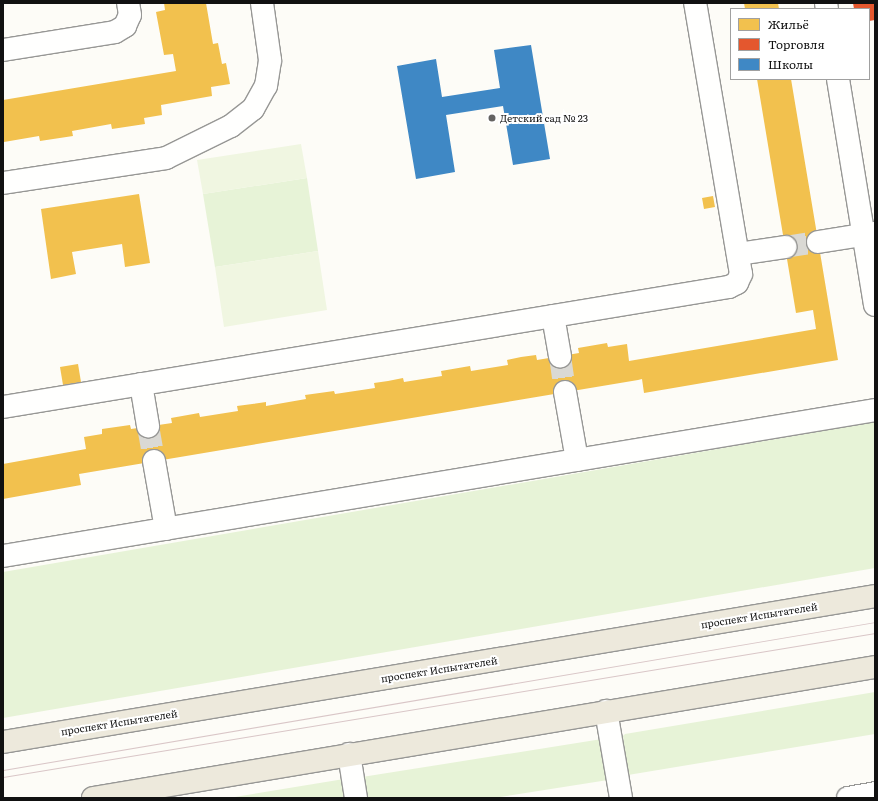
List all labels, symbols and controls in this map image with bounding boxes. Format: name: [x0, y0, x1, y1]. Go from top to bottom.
legend: [730, 8, 870, 80]
text: Жильё: [768, 15, 809, 33]
text: Торговля: [768, 35, 825, 53]
text: Школы: [768, 55, 813, 73]
place label: Детский сад № 23: [500, 112, 588, 124]
marker: Детский сад № 23: [487, 113, 497, 123]
street label: проспект Испытателей: [700, 600, 818, 630]
street label: проспект Испытателей: [380, 654, 498, 684]
street label: проспект Испытателей: [60, 707, 178, 737]

